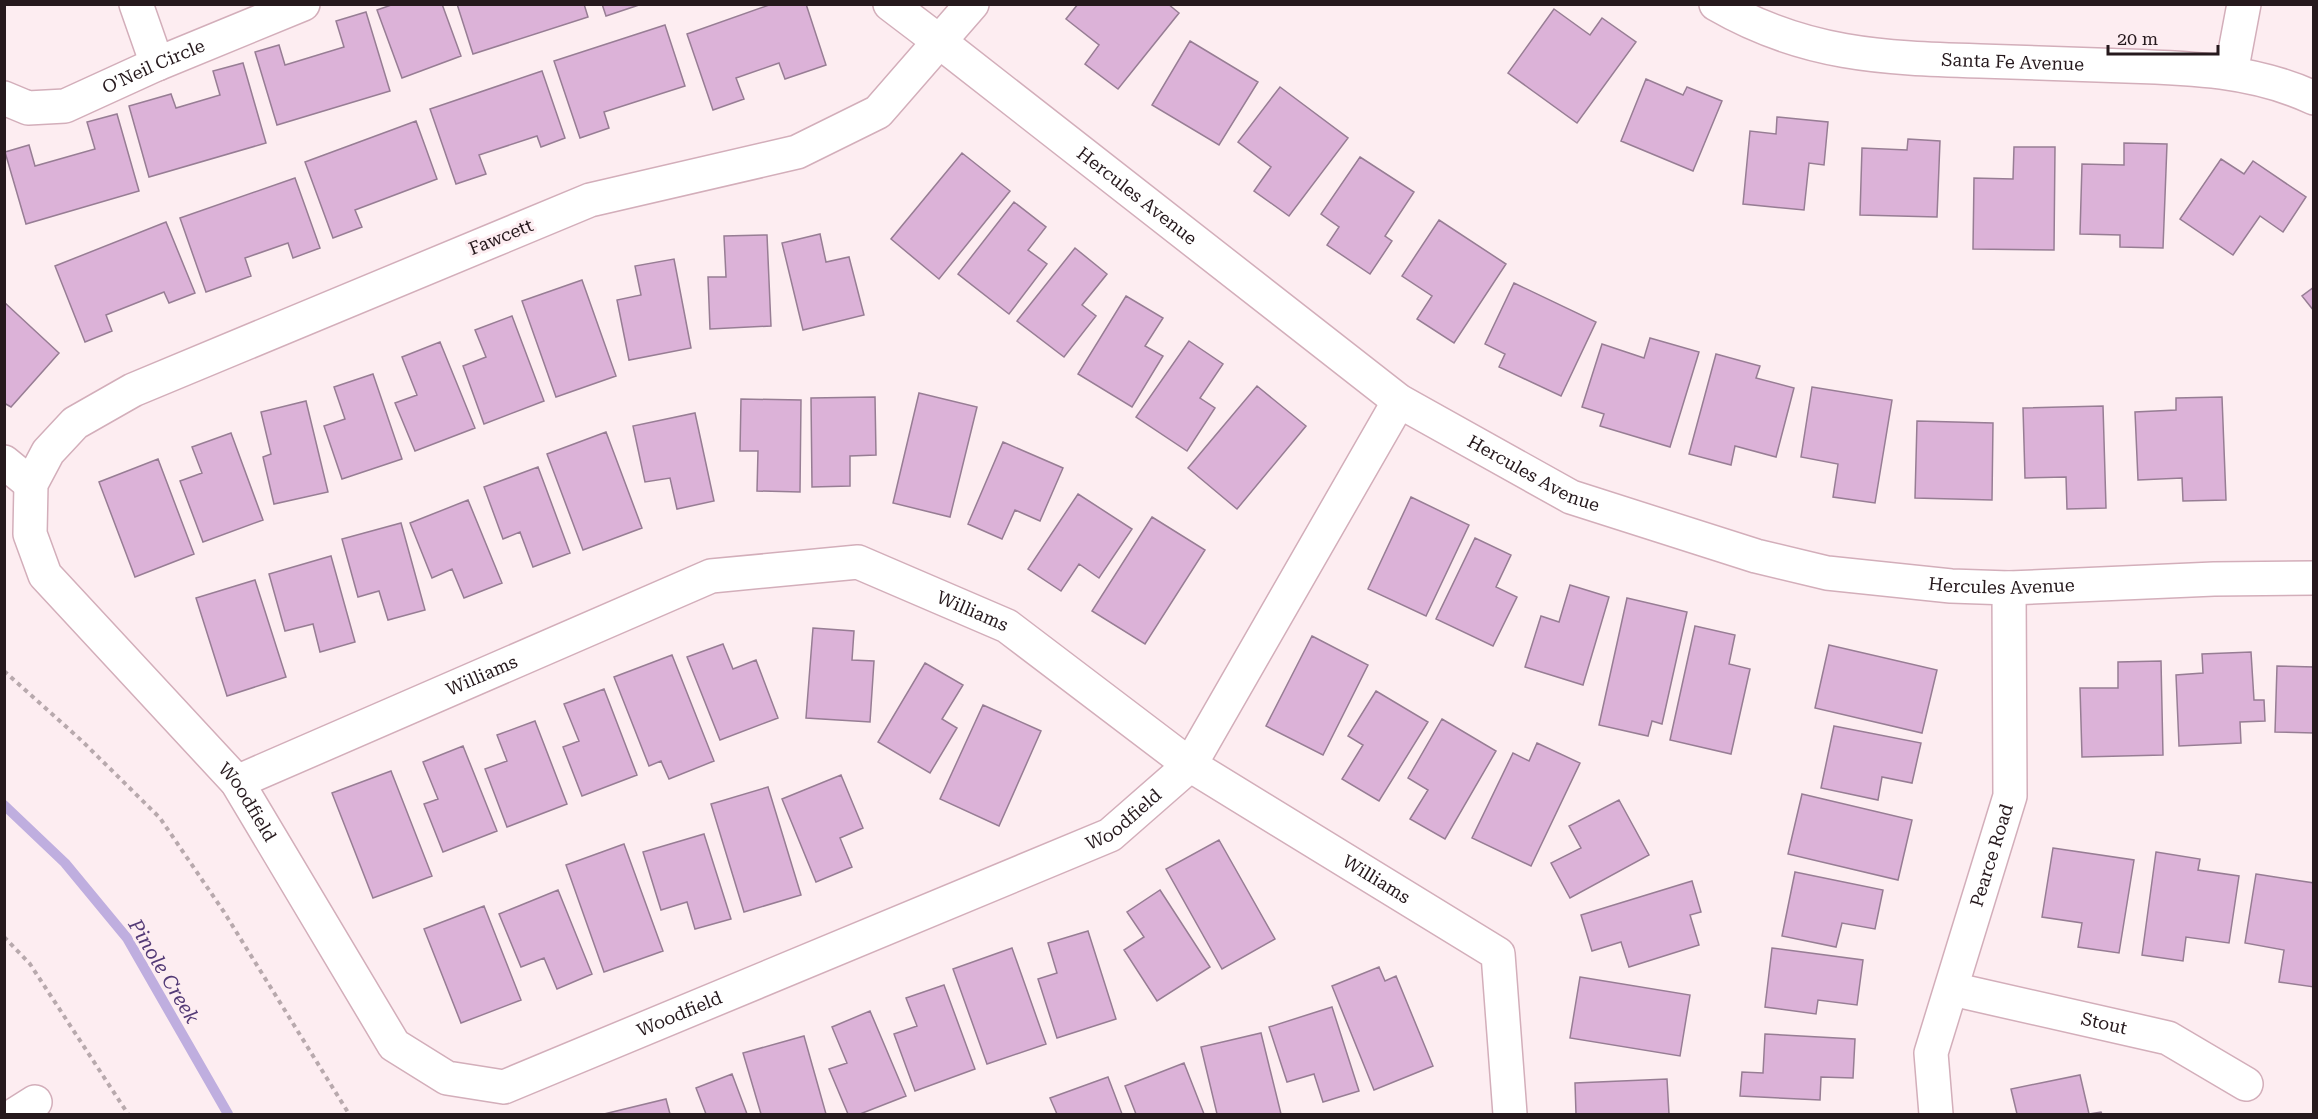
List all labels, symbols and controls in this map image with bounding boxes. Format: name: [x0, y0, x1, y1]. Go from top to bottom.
scale bar: [2108, 18, 2218, 56]
text: 20 m: [2117, 28, 2158, 49]
street label: O'Neil Circle: [99, 35, 208, 98]
street label: Santa Fe Avenue: [1941, 49, 2084, 74]
street label: Hercules Avenue: [1073, 142, 1201, 249]
street label: Fawcett: [466, 214, 536, 259]
street label: Hercules Avenue: [1464, 430, 1603, 516]
street label: Hercules Avenue: [1927, 573, 2075, 598]
street label: Williams: [934, 586, 1011, 635]
street label: Williams: [443, 650, 521, 700]
street label: Woodfield: [214, 758, 281, 846]
street label: Woodfield: [1082, 784, 1166, 854]
street label: Pearce Road: [1966, 801, 2017, 909]
street label: Williams: [1339, 850, 1414, 908]
water label: Pinole Creek: [123, 914, 205, 1028]
street label: Woodfield: [634, 986, 725, 1041]
street label: Stout: [2079, 1008, 2130, 1038]

